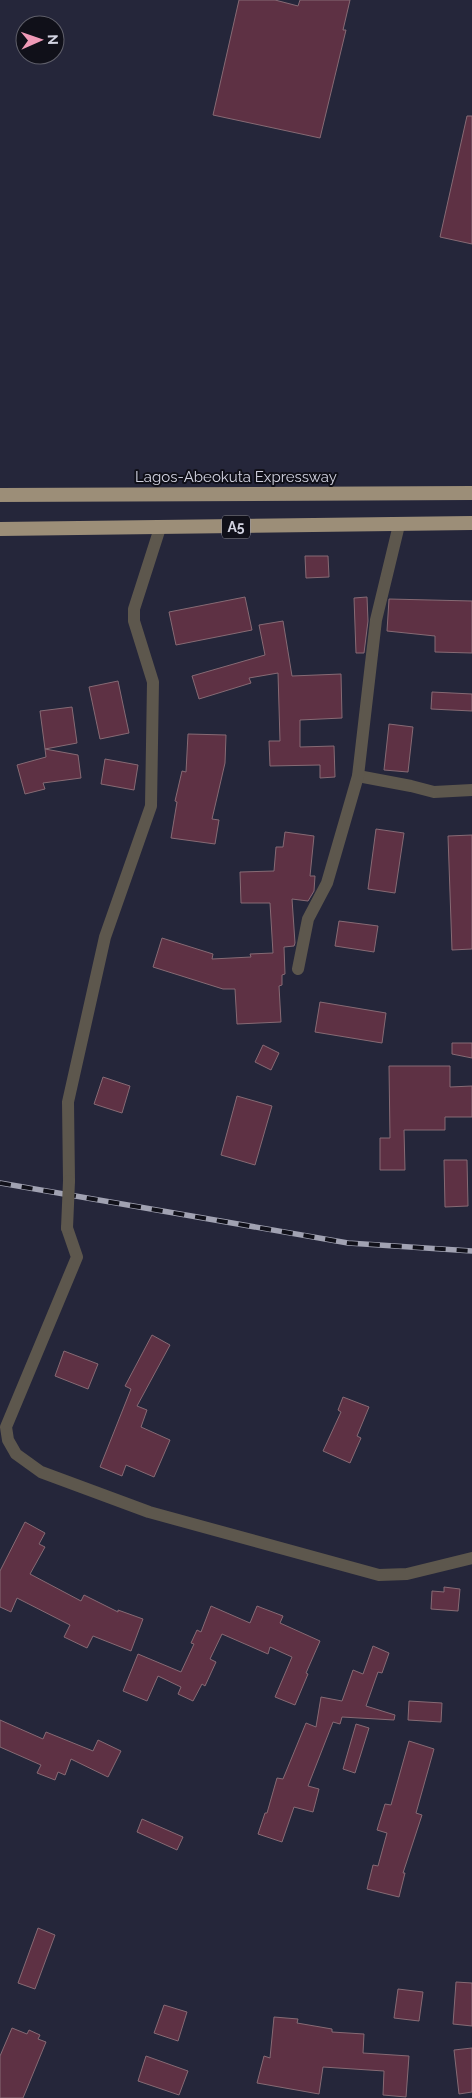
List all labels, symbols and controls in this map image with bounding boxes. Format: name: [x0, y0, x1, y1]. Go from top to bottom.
north arrow: [15, 15, 65, 65]
text: N: [45, 34, 61, 45]
street label: Lagos-Abeokuta Expressway: [135, 468, 337, 486]
road number: A5: [222, 516, 250, 538]

